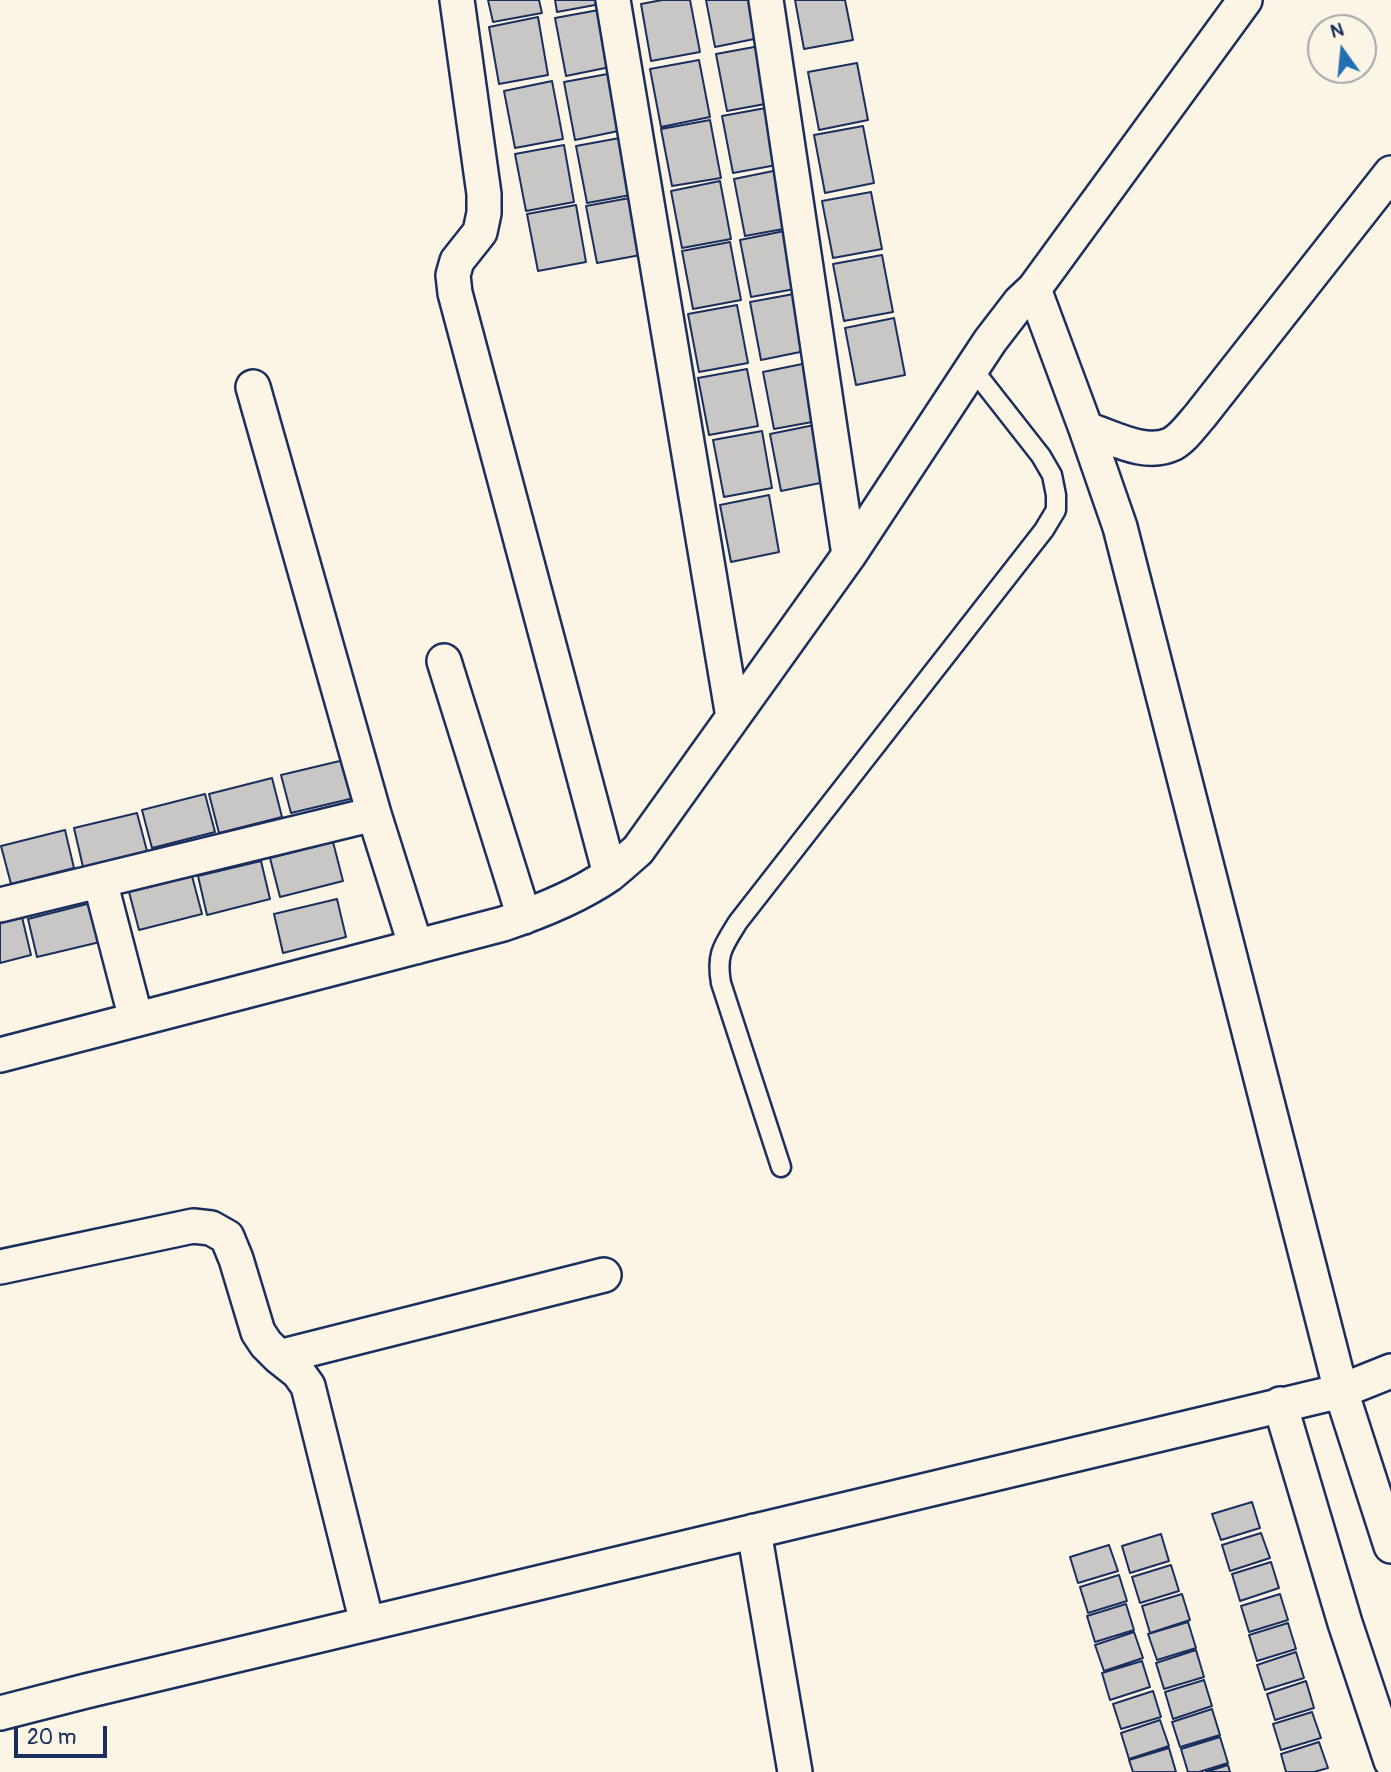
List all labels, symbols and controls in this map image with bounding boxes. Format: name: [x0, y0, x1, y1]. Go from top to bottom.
north arrow: [1307, 14, 1377, 84]
text: N: [1328, 17, 1346, 44]
scale bar: [18, 1712, 110, 1756]
text: 20 m: [27, 1724, 76, 1751]

